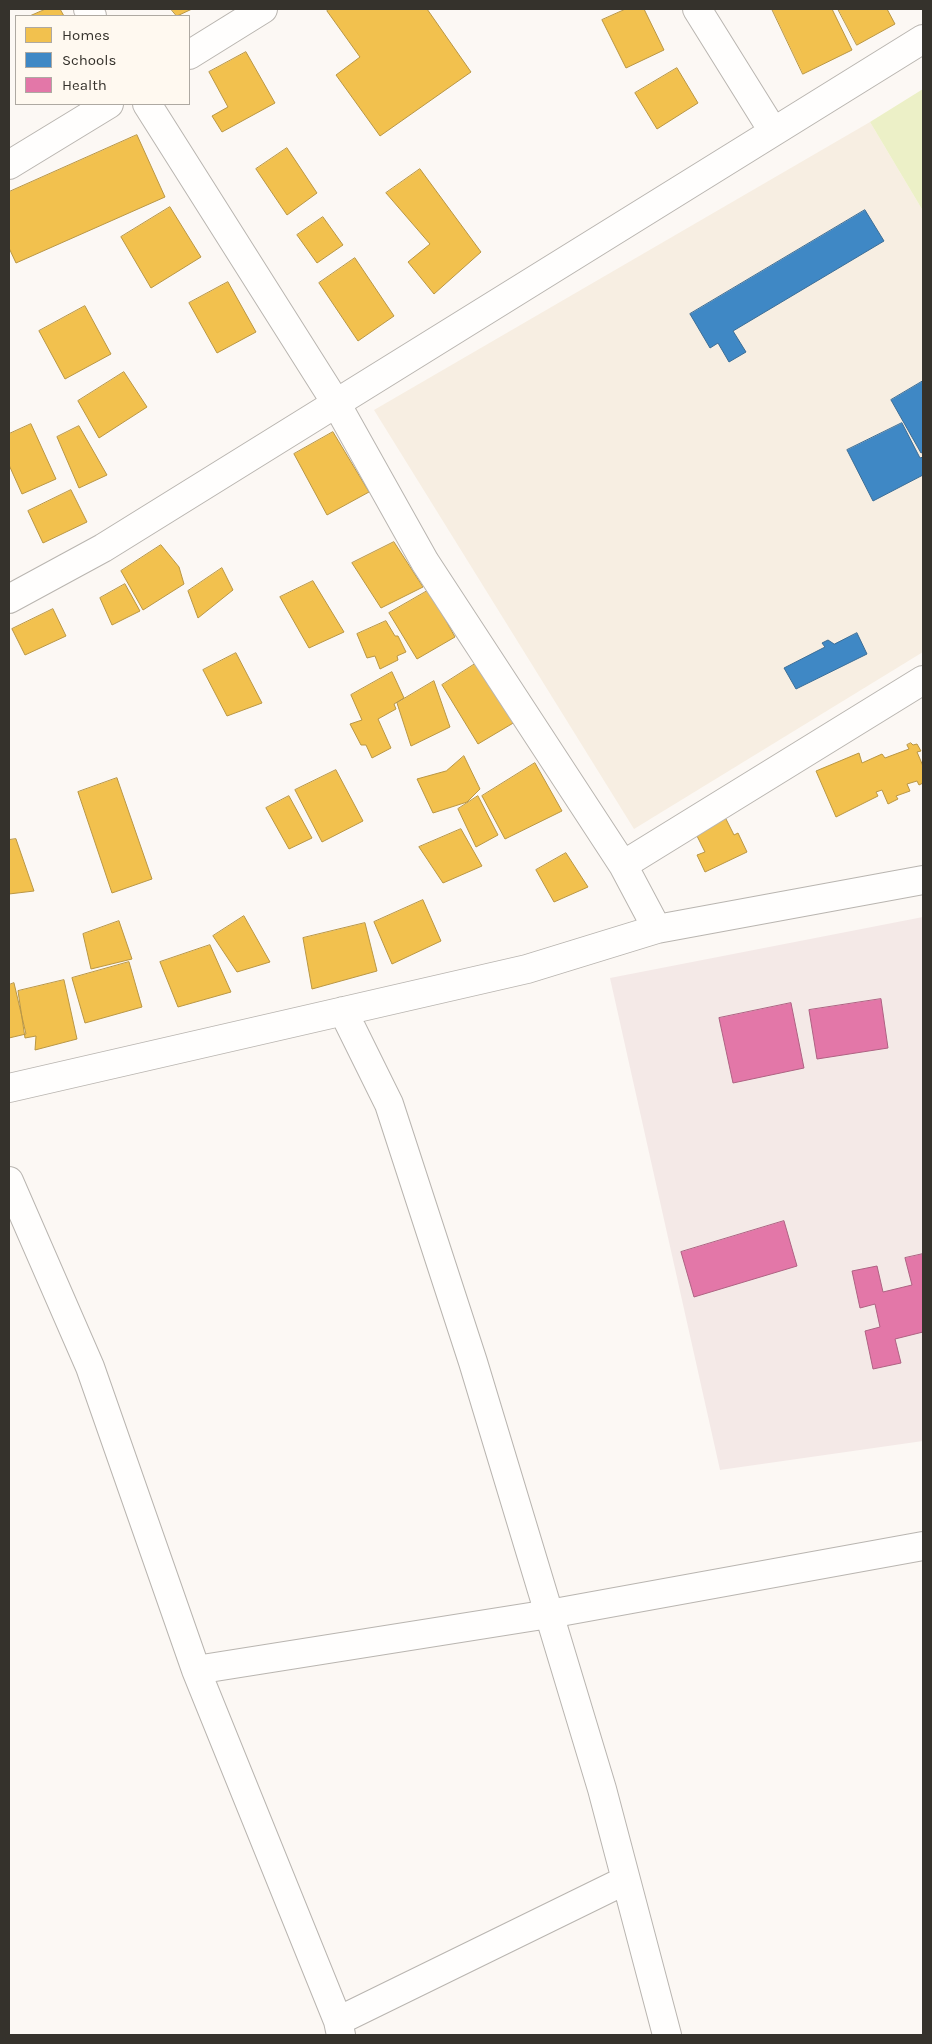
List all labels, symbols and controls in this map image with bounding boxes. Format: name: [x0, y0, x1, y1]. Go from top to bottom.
legend: [15, 15, 190, 105]
text: Homes: [62, 26, 110, 44]
text: Schools: [62, 51, 116, 69]
text: Health: [62, 76, 107, 94]

